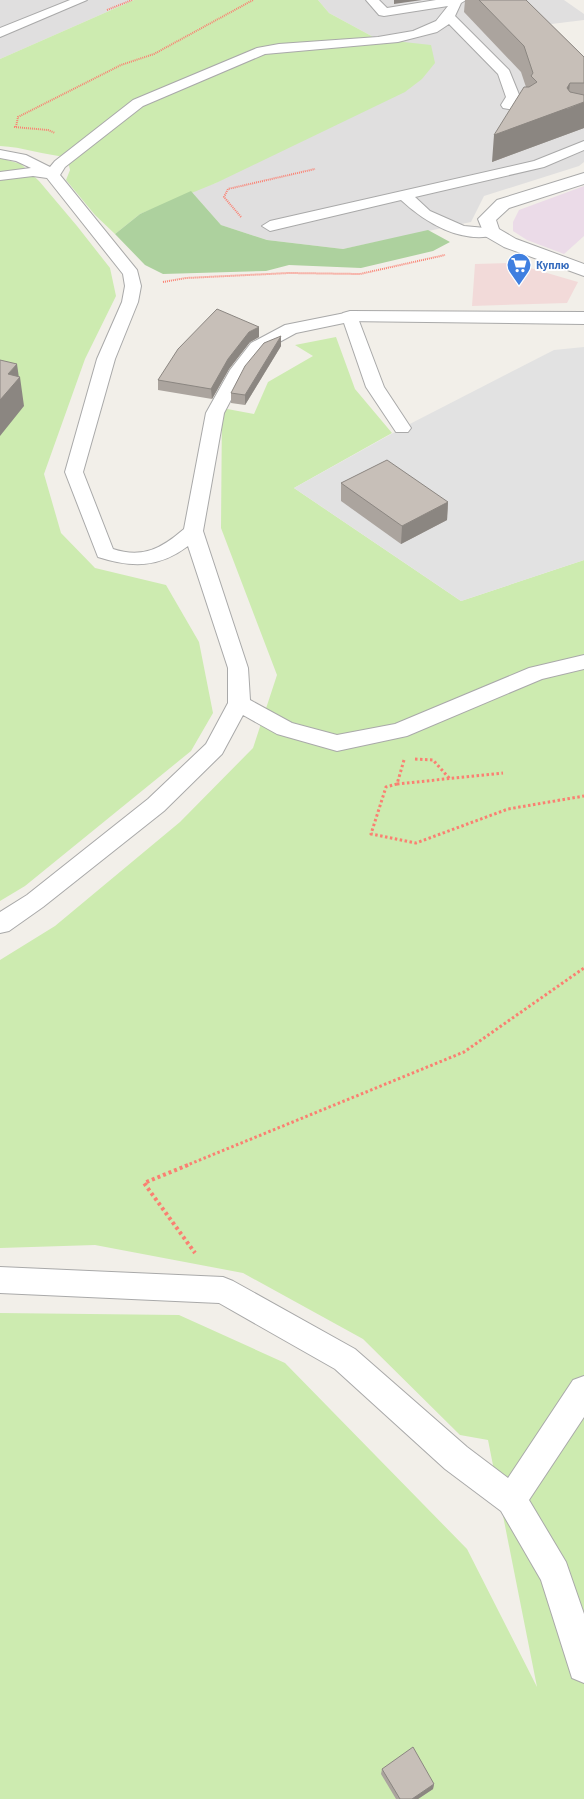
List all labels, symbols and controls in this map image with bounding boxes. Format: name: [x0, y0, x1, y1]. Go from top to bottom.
supermarket icon: Куплю: [506, 252, 532, 286]
place label: Куплю: [536, 258, 570, 273]

